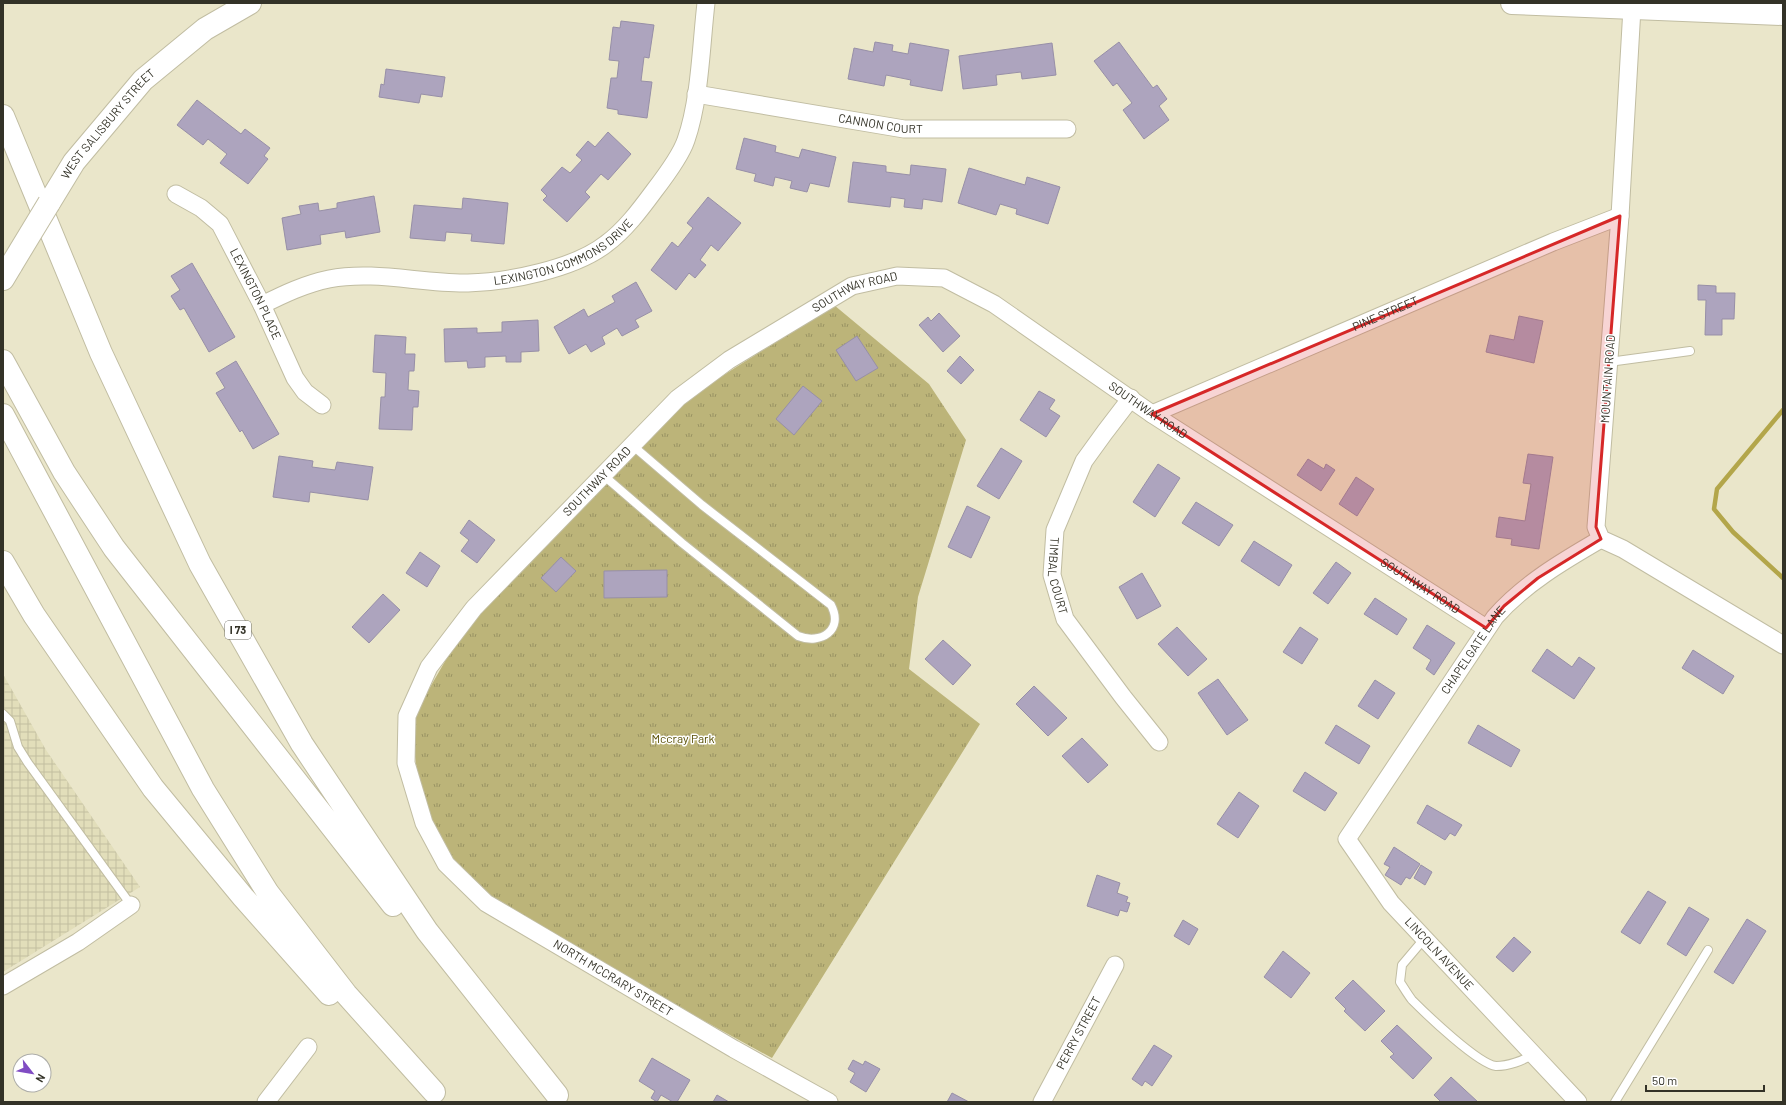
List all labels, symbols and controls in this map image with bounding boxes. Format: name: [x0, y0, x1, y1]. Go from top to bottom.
street label: WEST SALISBURY STREET: [58, 65, 157, 181]
street label: CANNON COURT: [837, 110, 923, 135]
street label: LEXINGTON COMMONS DRIVE: [493, 216, 635, 287]
street label: LEXINGTON PLACE: [228, 246, 285, 341]
street label: SOUTHWAY ROAD: [809, 268, 899, 314]
street label: PINE STREET: [1350, 293, 1420, 333]
street label: MOUNTAIN ROAD: [1597, 334, 1617, 424]
street label: SOUTHWAY ROAD: [1107, 378, 1190, 441]
street label: SOUTHWAY ROAD: [559, 443, 633, 518]
street label: TIMBAL COURT: [1046, 537, 1071, 616]
street label: SOUTHWAY ROAD: [1378, 554, 1463, 616]
street label: CHAPELGATE LANE: [1438, 602, 1508, 696]
road number: I 73: [225, 621, 251, 639]
park label: Mccray Park: [652, 731, 714, 745]
street label: LINCOLN AVENUE: [1403, 914, 1477, 993]
street label: NORTH MCCRARY STREET: [551, 936, 676, 1018]
street label: PERRY STREET: [1053, 994, 1103, 1071]
north arrow: [12, 1053, 52, 1093]
scale bar: [1646, 1067, 1764, 1093]
text: N: [34, 1072, 48, 1085]
text: 50 m: [1652, 1073, 1677, 1087]

